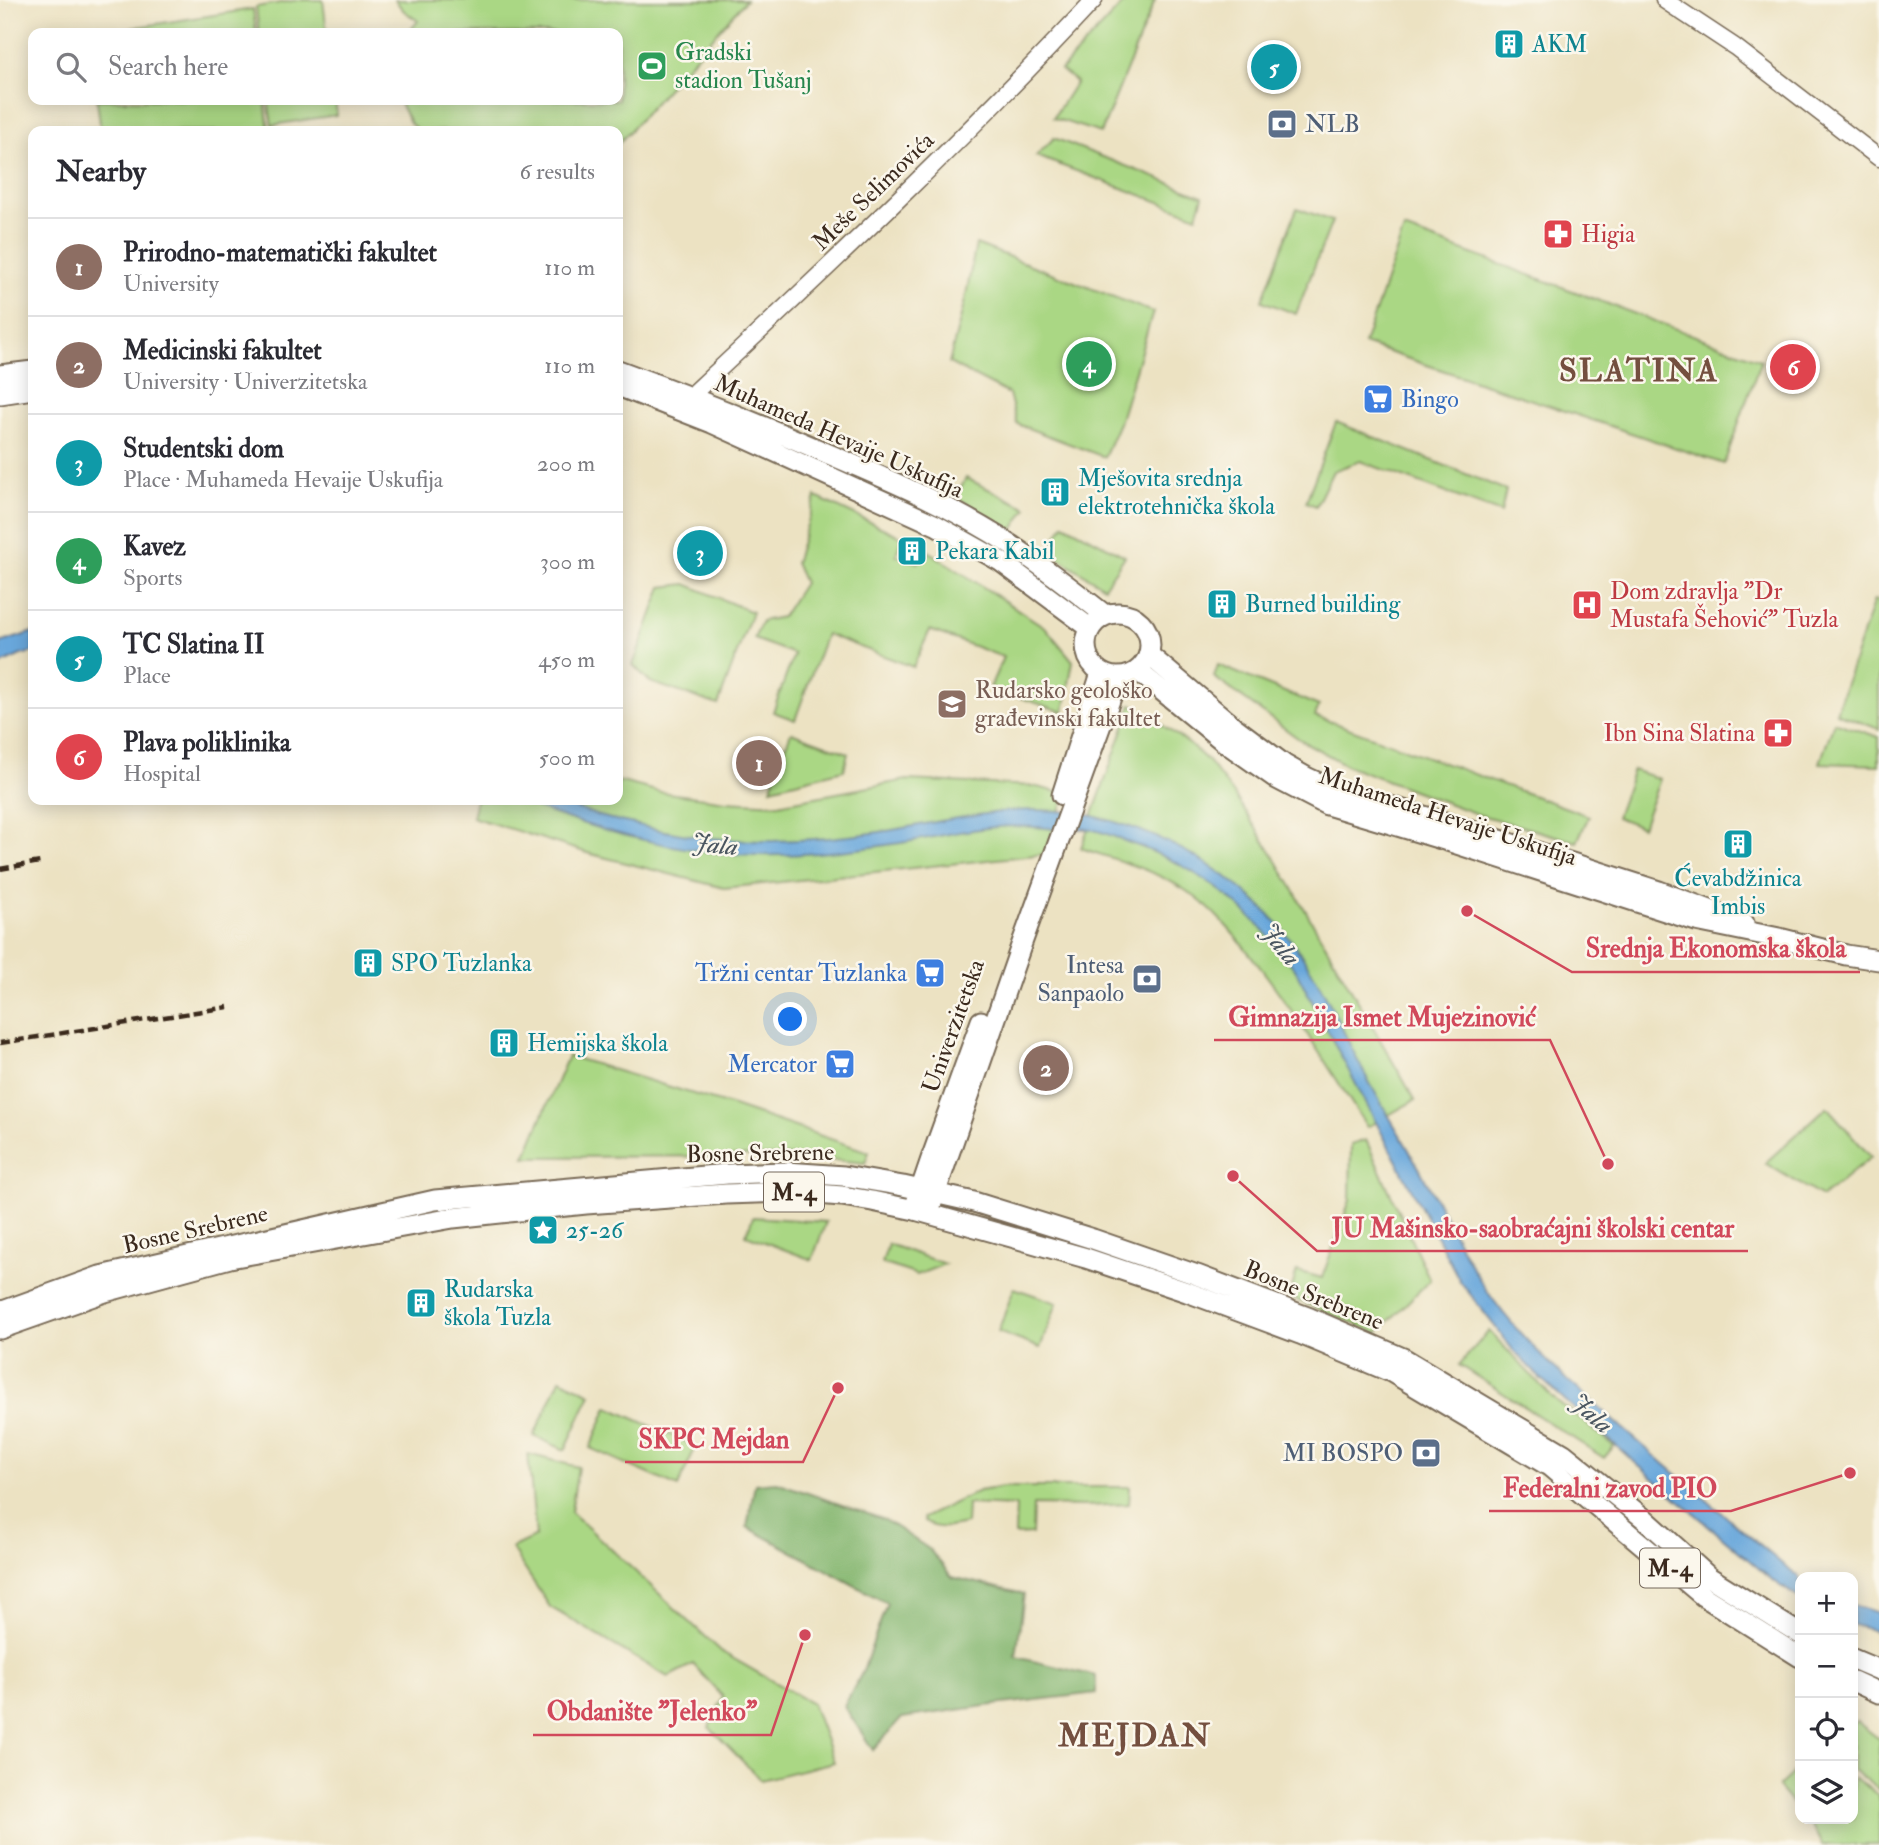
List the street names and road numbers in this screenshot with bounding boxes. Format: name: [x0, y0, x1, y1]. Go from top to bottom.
street label: Meše Selimovića: [806, 125, 942, 257]
street label: Muhameda Hevaije Uskufija: [709, 367, 969, 506]
street label: Muhameda Hevaije Uskufija: [1315, 760, 1582, 873]
street label: Univerzitetska: [915, 954, 992, 1097]
street label: Bosne Srebrene: [686, 1137, 834, 1170]
road number: M-4: [764, 1172, 824, 1212]
street label: Bosne Srebrene: [119, 1198, 271, 1261]
street label: Bosne Srebrene: [1239, 1253, 1388, 1338]
road number: M-4: [1640, 1548, 1700, 1588]

